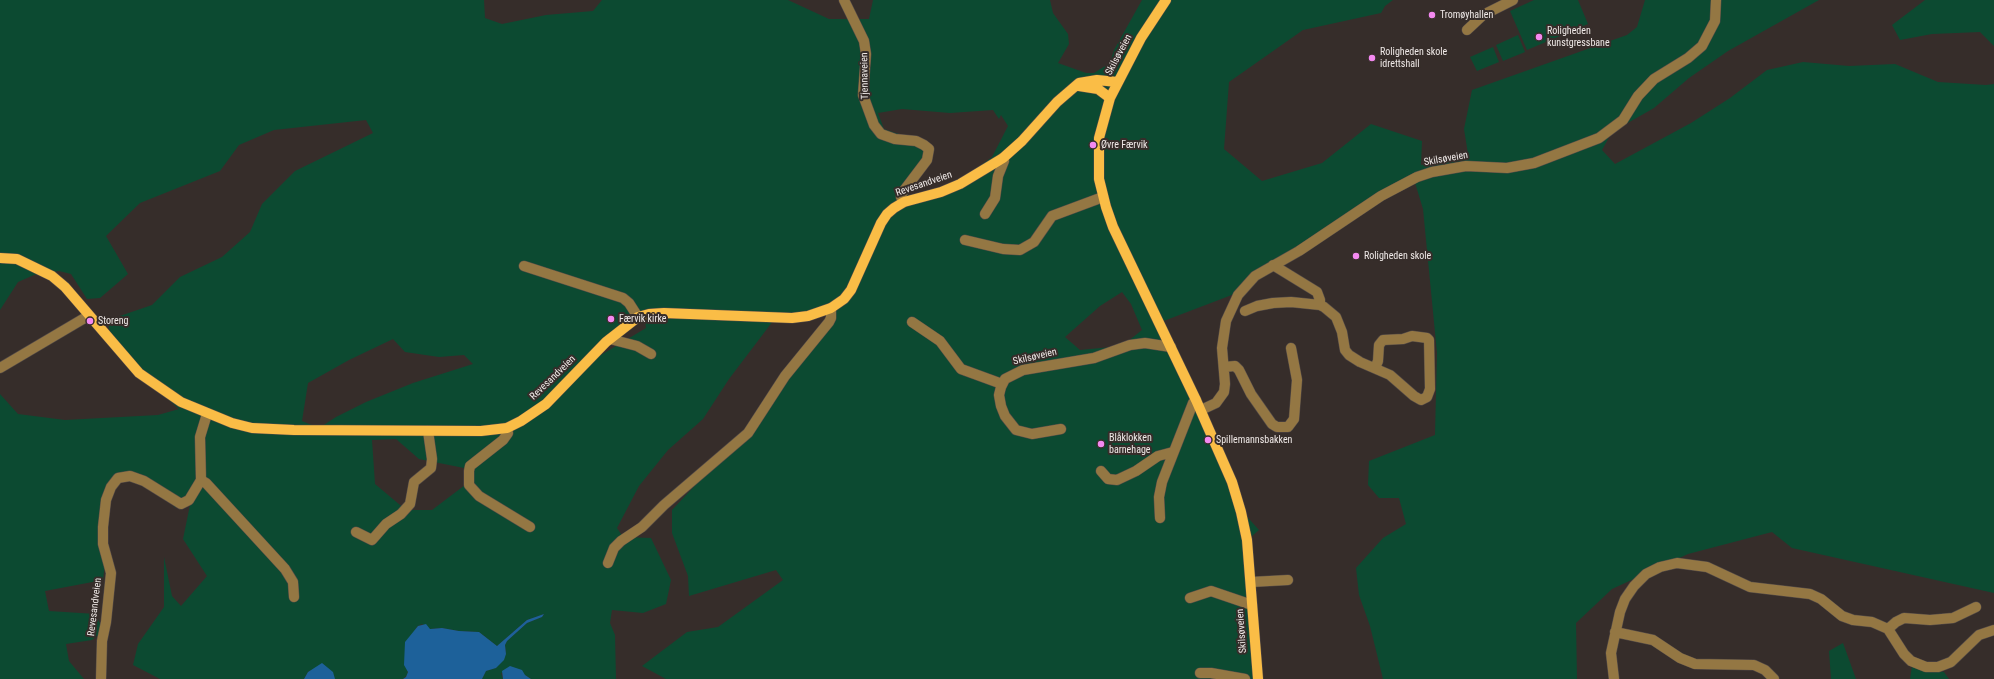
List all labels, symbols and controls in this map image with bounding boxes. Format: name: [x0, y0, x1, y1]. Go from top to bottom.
place label: Tromøyhallen: [1440, 9, 1493, 21]
marker: Tromøyhallen: [1427, 10, 1437, 20]
place label: Roligheden kunstgressbane: [1547, 25, 1610, 48]
marker: Roligheden kunstgressbane: [1534, 32, 1544, 42]
street label: Skilsøveien: [1103, 33, 1135, 77]
place label: Roligheden skole idrettshall: [1380, 46, 1447, 70]
street label: Tjennaveien: [859, 52, 871, 100]
marker: Roligheden skole idrettshall: [1367, 53, 1377, 63]
place label: Øvre Færvik: [1101, 139, 1148, 151]
marker: Øvre Færvik: [1088, 140, 1098, 150]
street label: Skilsøveien: [1423, 149, 1469, 169]
street label: Revesandveien: [894, 169, 954, 199]
place label: Roligheden skole: [1364, 250, 1431, 262]
marker: Roligheden skole: [1351, 251, 1361, 261]
place label: Færvik kirke: [619, 313, 667, 325]
marker: Færvik kirke: [606, 314, 616, 324]
place label: Storeng: [98, 315, 128, 327]
marker: Storeng: [85, 316, 95, 326]
street label: Skilsøveien: [1012, 346, 1058, 368]
street label: Revesandveien: [528, 353, 578, 403]
place label: Blåklokken barnehage: [1109, 432, 1152, 456]
place label: Spillemannsbakken: [1216, 434, 1292, 446]
marker: Spillemannsbakken: [1203, 435, 1213, 445]
marker: Blåklokken barnehage: [1096, 439, 1106, 449]
street label: Revesandveien: [85, 577, 105, 637]
street label: Skilsøveien: [1234, 608, 1250, 654]

